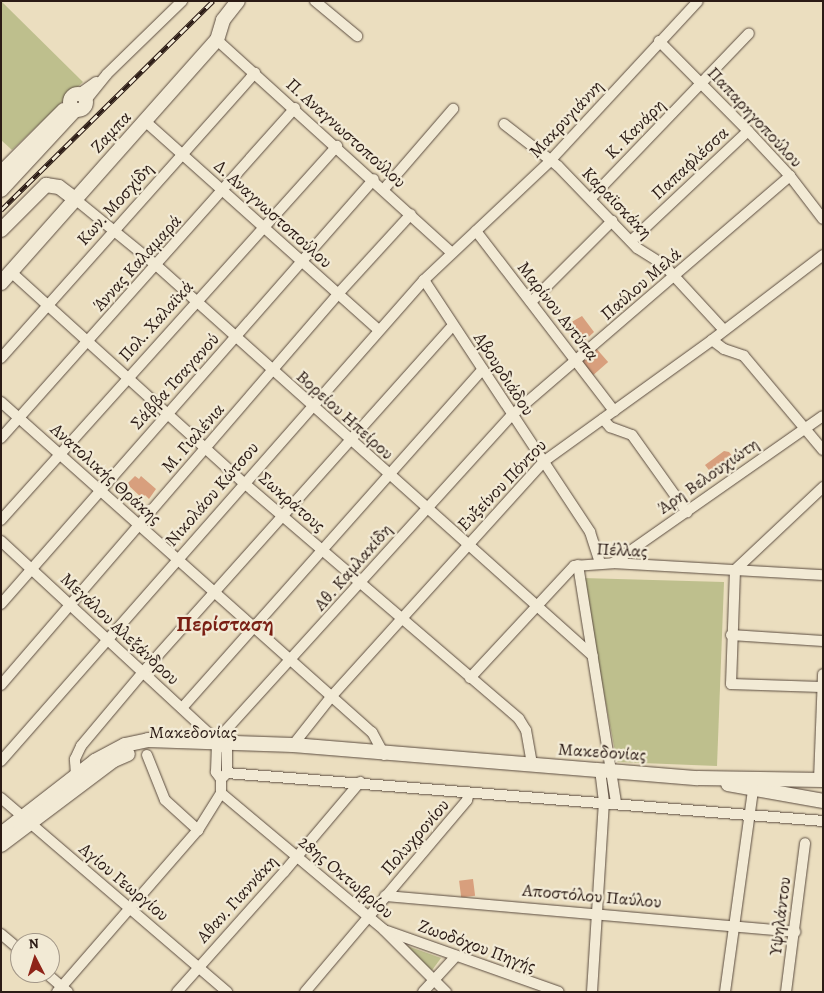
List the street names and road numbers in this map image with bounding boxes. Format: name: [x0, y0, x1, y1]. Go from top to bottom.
street label: Παπαρηγοπούλου: [703, 62, 807, 172]
street label: Π. Αναγνωστοπούλου: [281, 73, 411, 193]
street label: Μακρυγιάννη: [524, 76, 608, 162]
street label: Κ. Κανάρη: [600, 94, 670, 164]
street label: Ζαμπα: [86, 106, 136, 158]
street label: Παπαφλέσσα: [647, 122, 733, 204]
street label: Δ. Αναγνωστοπούλου: [209, 155, 337, 273]
street label: Κων. Μοσχίδη: [72, 158, 158, 250]
street label: Καραϊσκάκη: [577, 162, 657, 244]
street label: Άννας Καλαμαρά: [88, 210, 186, 316]
street label: Παύλου Μελά: [596, 243, 686, 325]
street label: Μαρίνου Αντύπα: [513, 257, 603, 365]
street label: Πολ. Χαλαϊκά: [114, 276, 198, 366]
street label: Σάββα Τσαγανού: [126, 328, 224, 434]
street label: Αβουρδιάδου: [469, 328, 539, 420]
street label: Βορείου Ηπείρου: [292, 366, 398, 464]
street label: Μ. Γιαλένια: [157, 399, 229, 477]
street label: Ανατολικής Θράκης: [46, 419, 166, 529]
street label: Άρη Βελουχιώτη: [653, 433, 763, 519]
street label: Ευξείνου Πόντου: [453, 435, 551, 535]
street label: Νικολάου Κώτσου: [161, 437, 263, 551]
street label: Σωκράτους: [254, 467, 330, 537]
street label: Αθ. Καμλακίδη: [309, 519, 397, 615]
street label: Πέλλας: [596, 538, 648, 562]
street label: Μεγάλου Αλεξάνδρου: [56, 568, 184, 690]
street label: Μακεδονίας: [149, 721, 237, 743]
street label: Μακεδονίας: [557, 738, 647, 766]
street label: Πολυχρονίου: [376, 795, 454, 879]
street label: 28ης Οκτωβρίου: [294, 831, 398, 923]
street label: Αγίου Γεωργίου: [75, 838, 173, 926]
street label: Αθαν. Γιαννάκη: [192, 851, 282, 947]
street label: Υψηλάντου: [764, 875, 796, 957]
street label: Αποστόλου Παύλου: [521, 879, 663, 913]
street label: Ζωοδόχου Πηγής: [415, 915, 539, 977]

